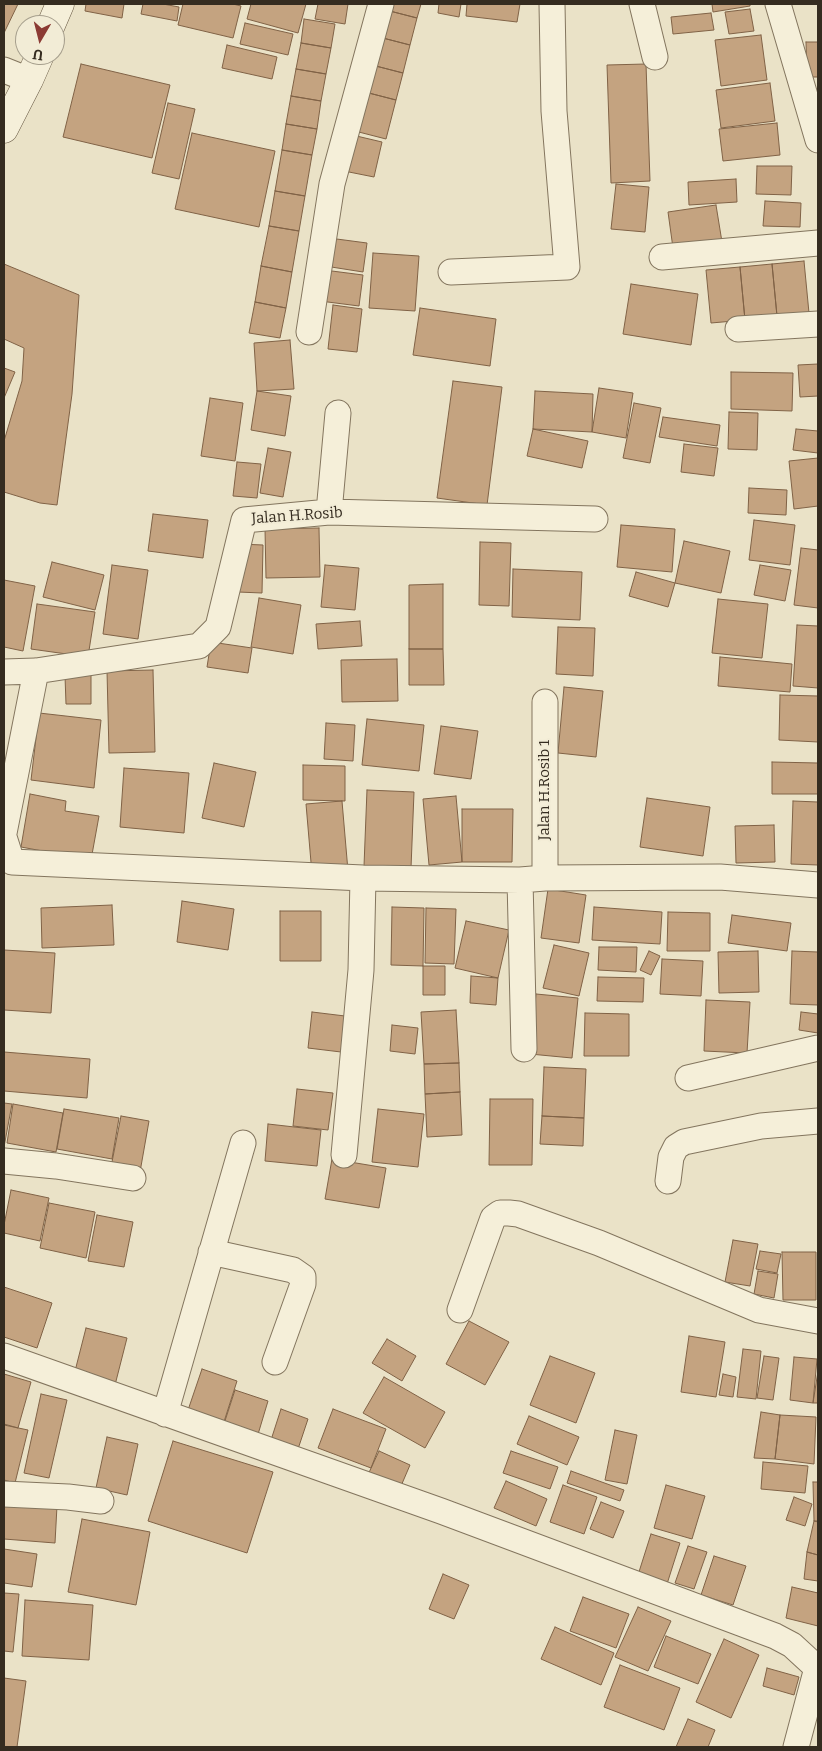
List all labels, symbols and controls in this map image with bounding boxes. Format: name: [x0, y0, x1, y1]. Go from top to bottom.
north arrow: [15, 15, 65, 65]
text: U: [32, 45, 44, 64]
street label: Jalan H.Rosib: [251, 504, 343, 528]
street label: Jalan H.Rosib 1: [536, 740, 554, 840]

